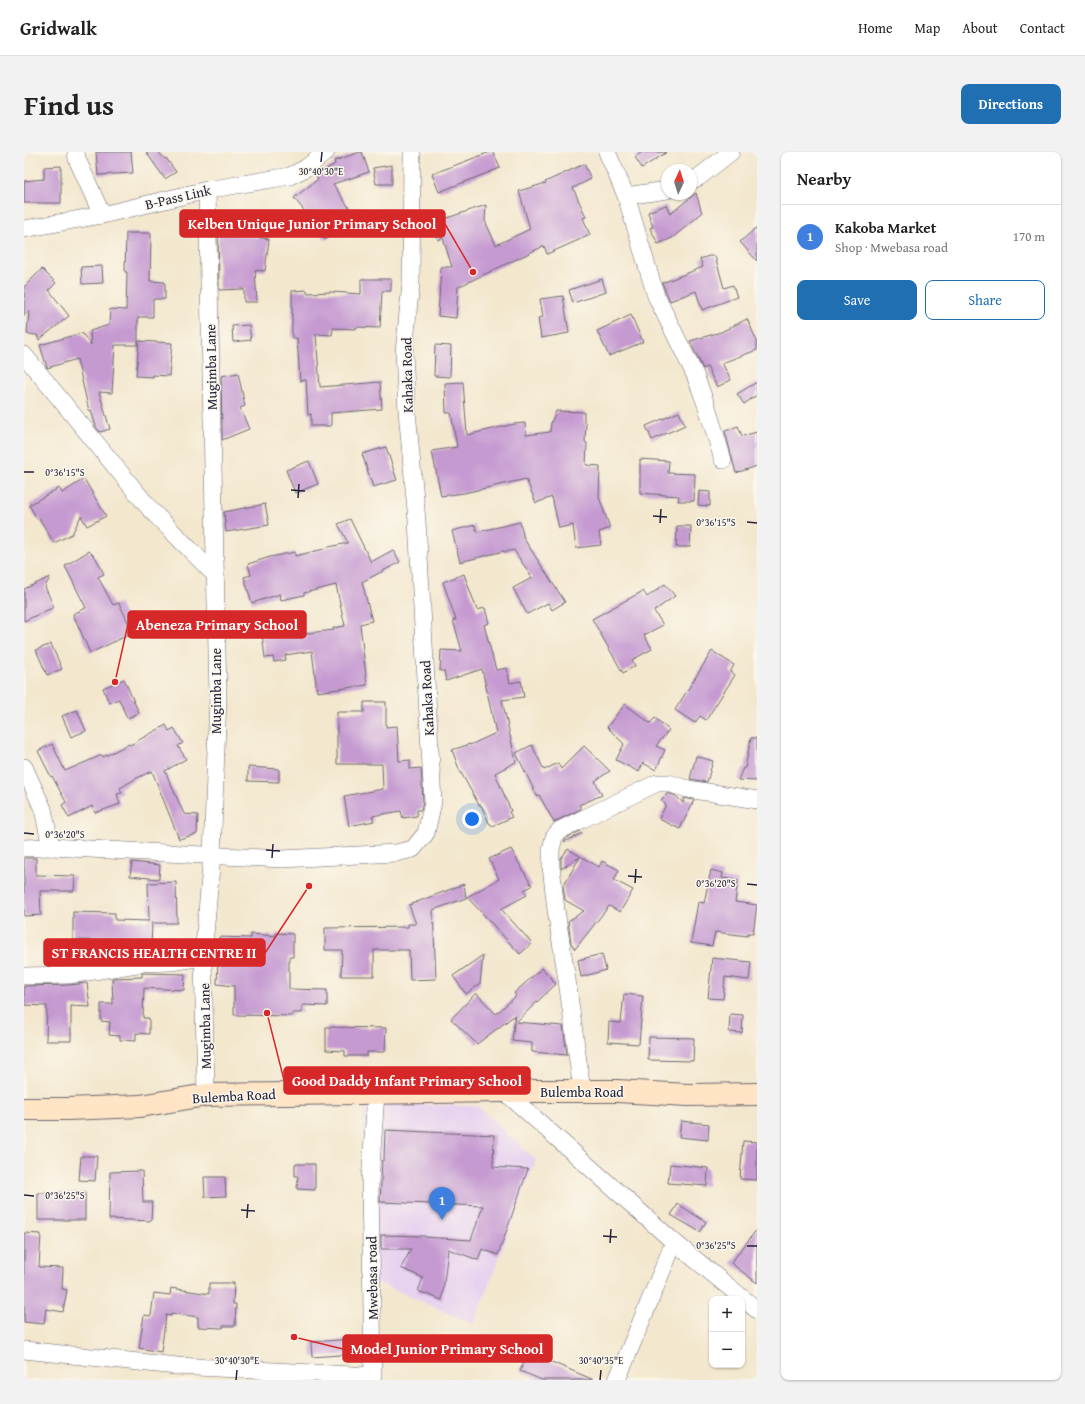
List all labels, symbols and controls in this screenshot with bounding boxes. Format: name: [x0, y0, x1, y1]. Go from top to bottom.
text: Gridwalk: [20, 14, 97, 42]
text: Home: [858, 18, 893, 38]
text: Map: [915, 18, 940, 38]
text: About: [962, 18, 998, 38]
text: Contact: [1020, 18, 1065, 38]
text: Find us: [24, 84, 114, 125]
button: Directions: [961, 84, 1061, 124]
text: 30°40'30"E: [299, 164, 343, 179]
north arrow: [661, 164, 697, 200]
text: Nearby: [797, 166, 851, 191]
street label: B-Pass Link: [143, 180, 214, 214]
callout: Kelben Unique Junior Primary School: [180, 210, 445, 237]
text: Kelben Unique Junior Primary School: [188, 213, 437, 234]
text: Kakoba Market: [835, 217, 936, 238]
text: 1: [807, 227, 813, 246]
text: 170 m: [1013, 227, 1045, 246]
text: Shop · Mwebasa road: [835, 238, 948, 257]
button: Save: [797, 280, 917, 320]
button: Share: [925, 280, 1045, 320]
street label: Mugimba Lane: [200, 323, 222, 410]
street label: Kahaka Road: [396, 337, 418, 413]
text: 0°36'15"S: [45, 465, 85, 480]
text: 0°36'15"S: [696, 515, 736, 530]
callout: Abeneza Primary School: [128, 611, 306, 638]
text: Abeneza Primary School: [136, 614, 298, 635]
street label: Mugimba Lane: [206, 647, 226, 734]
street label: Kahaka Road: [415, 659, 439, 736]
your location: [462, 809, 482, 829]
text: 0°36'20"S: [45, 827, 85, 842]
text: 0°36'20"S: [696, 876, 736, 891]
callout: ST FRANCIS HEALTH CENTRE II: [44, 939, 265, 966]
text: ST FRANCIS HEALTH CENTRE II: [52, 942, 256, 963]
street label: Mugimba Lane: [194, 982, 216, 1069]
callout: Good Daddy Infant Primary School: [284, 1067, 530, 1094]
text: Good Daddy Infant Primary School: [292, 1070, 522, 1091]
street label: Bulemba Road: [540, 1082, 624, 1102]
street label: Bulemba Road: [192, 1084, 277, 1108]
pin: 1: [429, 1187, 455, 1220]
text: 0°36'25"S: [45, 1188, 85, 1203]
street label: Mwebasa road: [361, 1235, 383, 1320]
text: 0°36'25"S: [696, 1238, 736, 1253]
map controls: [709, 1296, 745, 1368]
button: +: [709, 1296, 745, 1332]
button: −: [709, 1332, 745, 1368]
callout: Model Junior Primary School: [343, 1335, 552, 1362]
text: Model Junior Primary School: [350, 1338, 544, 1359]
text: 30°40'30"E: [215, 1353, 259, 1368]
text: 30°40'35"E: [579, 1353, 623, 1368]

